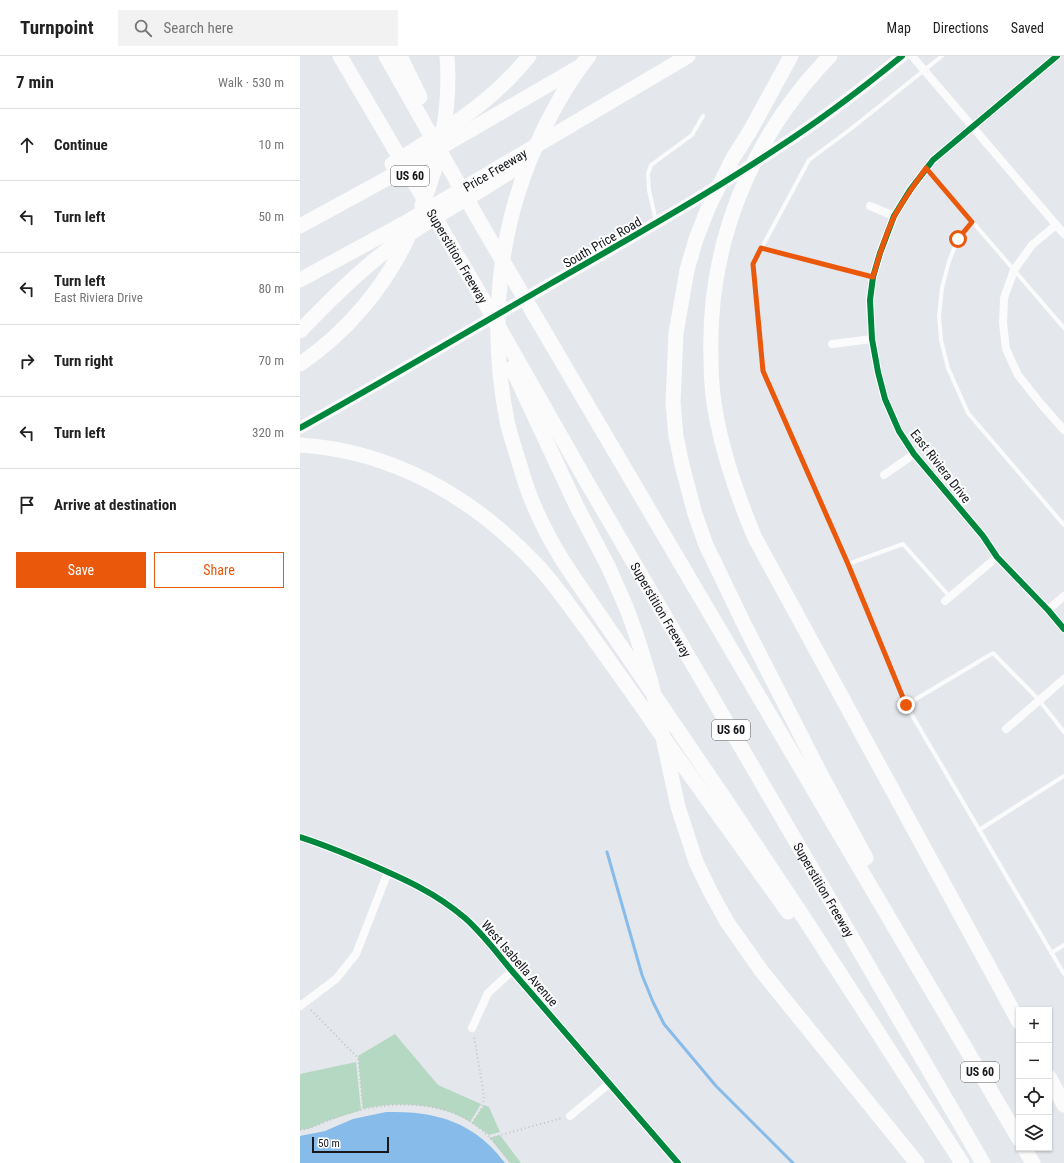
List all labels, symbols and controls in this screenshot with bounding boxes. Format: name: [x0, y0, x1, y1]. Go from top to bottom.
search box: [118, 10, 398, 46]
text: Turnpoint: [20, 16, 94, 39]
icon: search: [132, 17, 154, 39]
text: Search here: [164, 19, 233, 37]
text: Map: [887, 20, 911, 36]
text: Directions: [933, 20, 989, 36]
text: Saved: [1011, 20, 1044, 36]
text: 7 min: [16, 72, 54, 92]
text: Walk · 530 m: [218, 75, 284, 90]
icon: ahead: [16, 134, 38, 156]
text: Continue: [54, 136, 108, 154]
text: 10 m: [258, 137, 284, 152]
street label: Price Freeway: [461, 145, 530, 195]
road number: US 60: [391, 166, 429, 186]
icon: left: [16, 206, 38, 228]
street label: Superstition Freeway: [423, 206, 491, 307]
text: Turn left: [54, 208, 105, 226]
text: 50 m: [258, 209, 284, 224]
street label: South Price Road: [560, 214, 644, 271]
route start: [949, 230, 967, 248]
text: Turn left: [54, 272, 105, 290]
icon: left: [16, 278, 38, 300]
text: 80 m: [258, 281, 284, 296]
text: East Riviera Drive: [54, 290, 143, 305]
icon: right: [16, 350, 38, 372]
text: Turn right: [54, 352, 113, 370]
text: 70 m: [258, 353, 284, 368]
icon: left: [16, 422, 38, 444]
text: Turn left: [54, 424, 105, 442]
text: 320 m: [252, 425, 284, 440]
street label: East Riviera Drive: [907, 427, 974, 506]
icon: arrive: [16, 494, 38, 516]
text: Arrive at destination: [54, 496, 177, 514]
button: Save: [16, 552, 146, 588]
button: Share: [154, 552, 284, 588]
street label: Superstition Freeway: [627, 560, 694, 660]
route end: [897, 696, 915, 714]
road number: US 60: [712, 720, 750, 740]
street label: Superstition Freeway: [790, 840, 857, 940]
street label: West Isabella Avenue: [478, 917, 561, 1009]
map controls: [1016, 1007, 1052, 1151]
button: +: [1016, 1007, 1052, 1043]
button: −: [1016, 1043, 1052, 1079]
road number: US 60: [961, 1062, 999, 1082]
button: locate: [1016, 1079, 1052, 1115]
button: layers: [1016, 1115, 1052, 1151]
scale bar: [312, 1135, 389, 1154]
text: 50 m: [318, 1137, 340, 1150]

